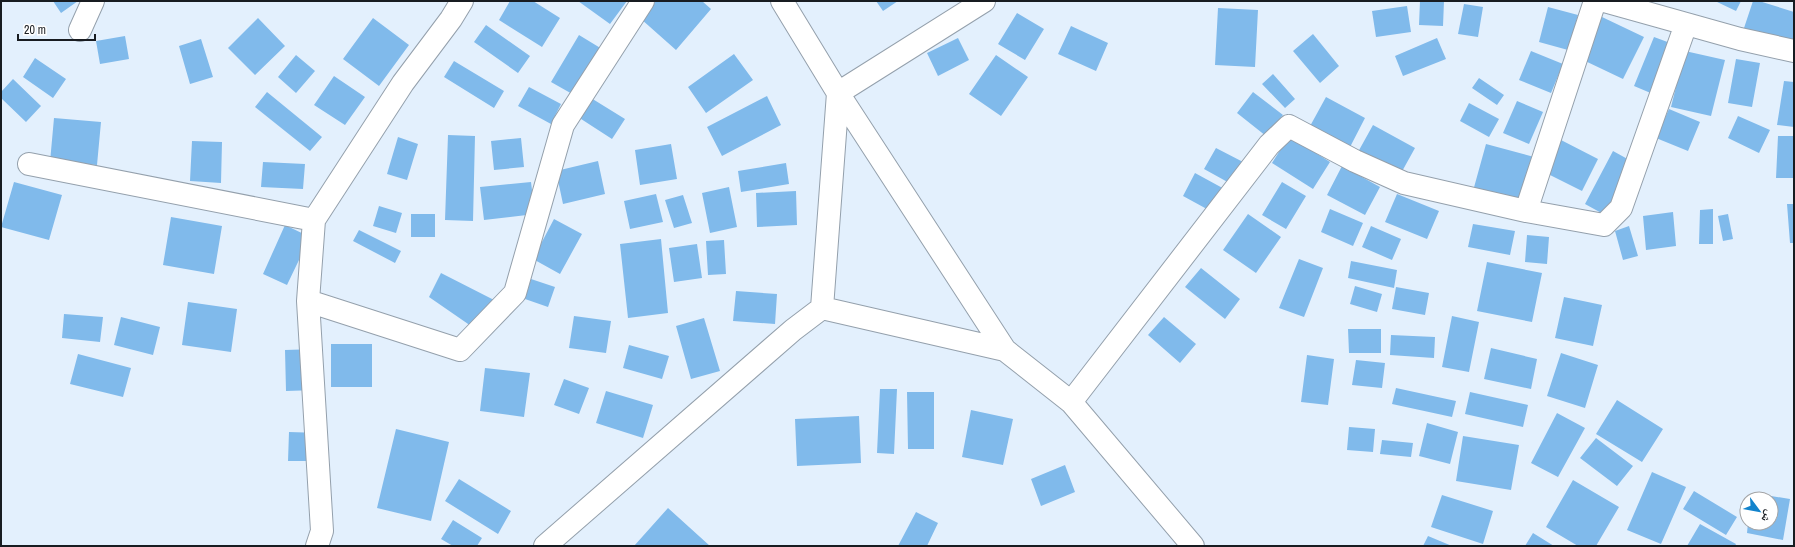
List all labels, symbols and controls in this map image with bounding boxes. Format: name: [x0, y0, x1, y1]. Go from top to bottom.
scale bar: [18, 16, 95, 42]
text: 20 m: [24, 22, 46, 38]
north arrow: [1739, 491, 1779, 531]
text: ش: [1757, 507, 1777, 525]

